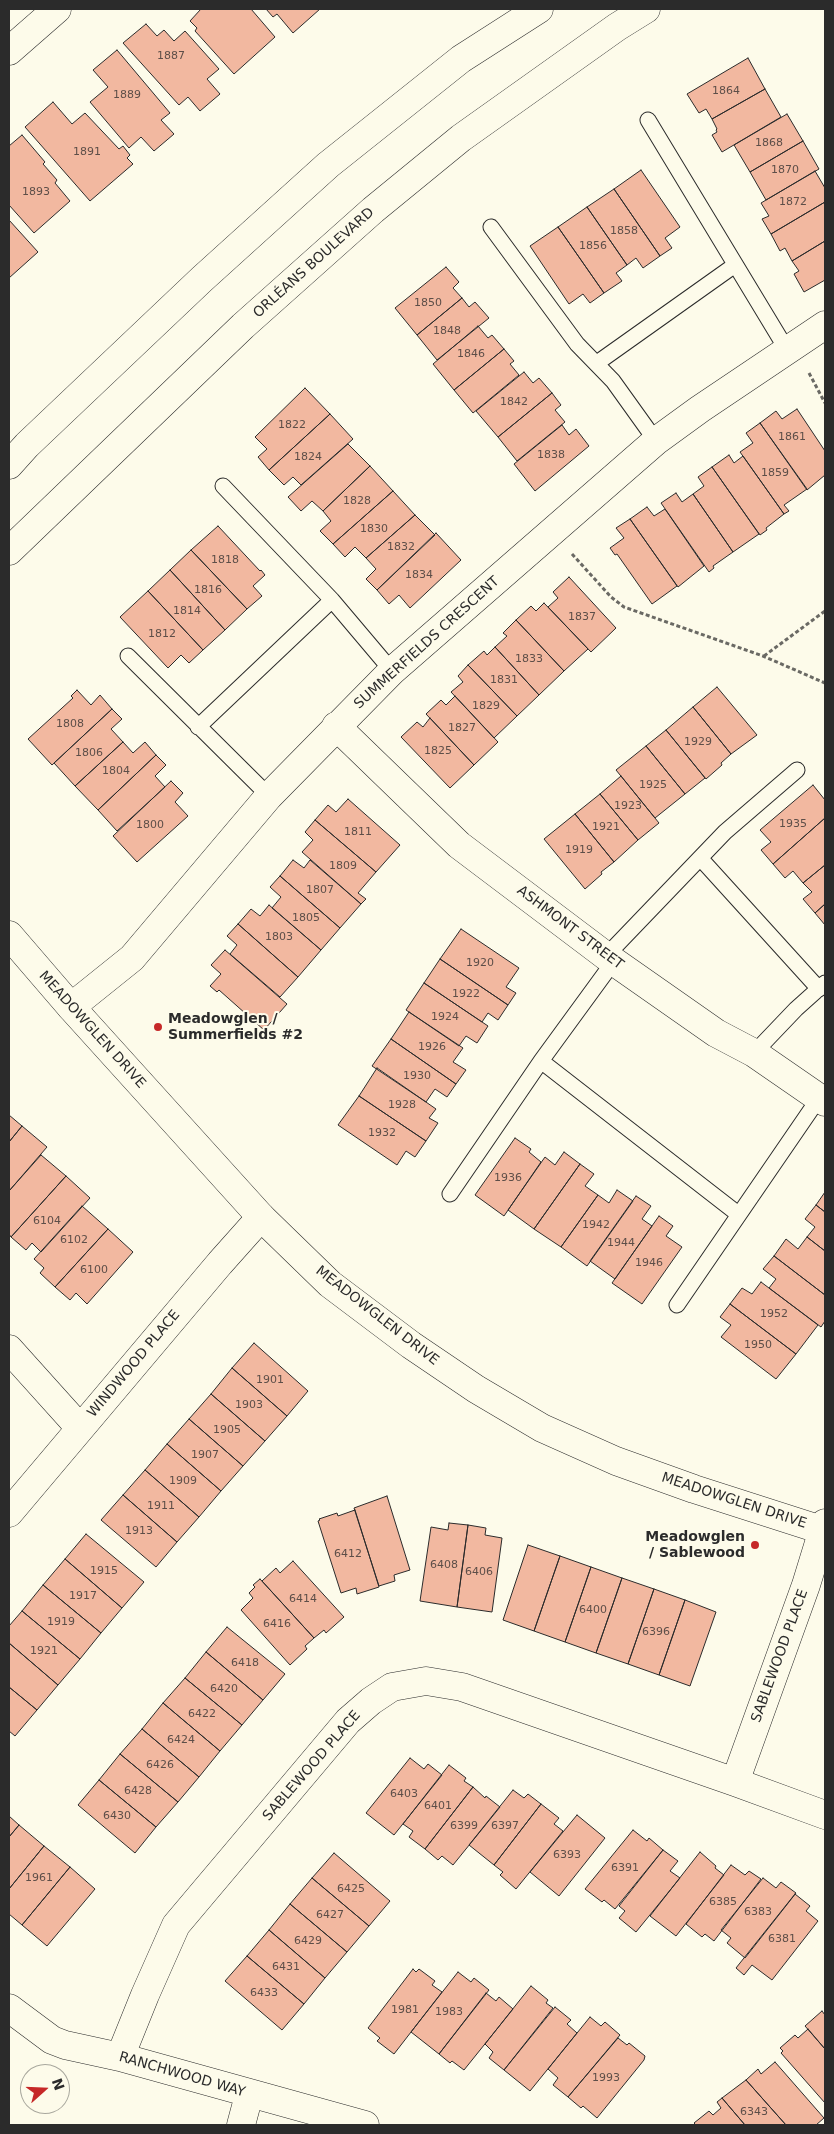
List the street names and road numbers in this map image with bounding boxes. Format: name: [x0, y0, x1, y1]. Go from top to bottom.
street label: ORLÉANS BOULEVARD: [250, 204, 378, 322]
street label: SUMMERFIELDS CRESCENT: [351, 573, 503, 713]
street label: ASHMONT STREET: [513, 882, 627, 974]
street label: MEADOWGLEN DRIVE: [35, 968, 149, 1092]
street label: MEADOWGLEN DRIVE: [312, 1263, 442, 1369]
street label: WINDWOOD PLACE: [84, 1307, 184, 1421]
street label: MEADOWGLEN DRIVE: [659, 1470, 809, 1532]
street label: SABLEWOOD PLACE: [748, 1587, 812, 1725]
street label: SABLEWOOD PLACE: [260, 1707, 364, 1825]
street label: RANCHWOOD WAY: [117, 2049, 247, 2101]

